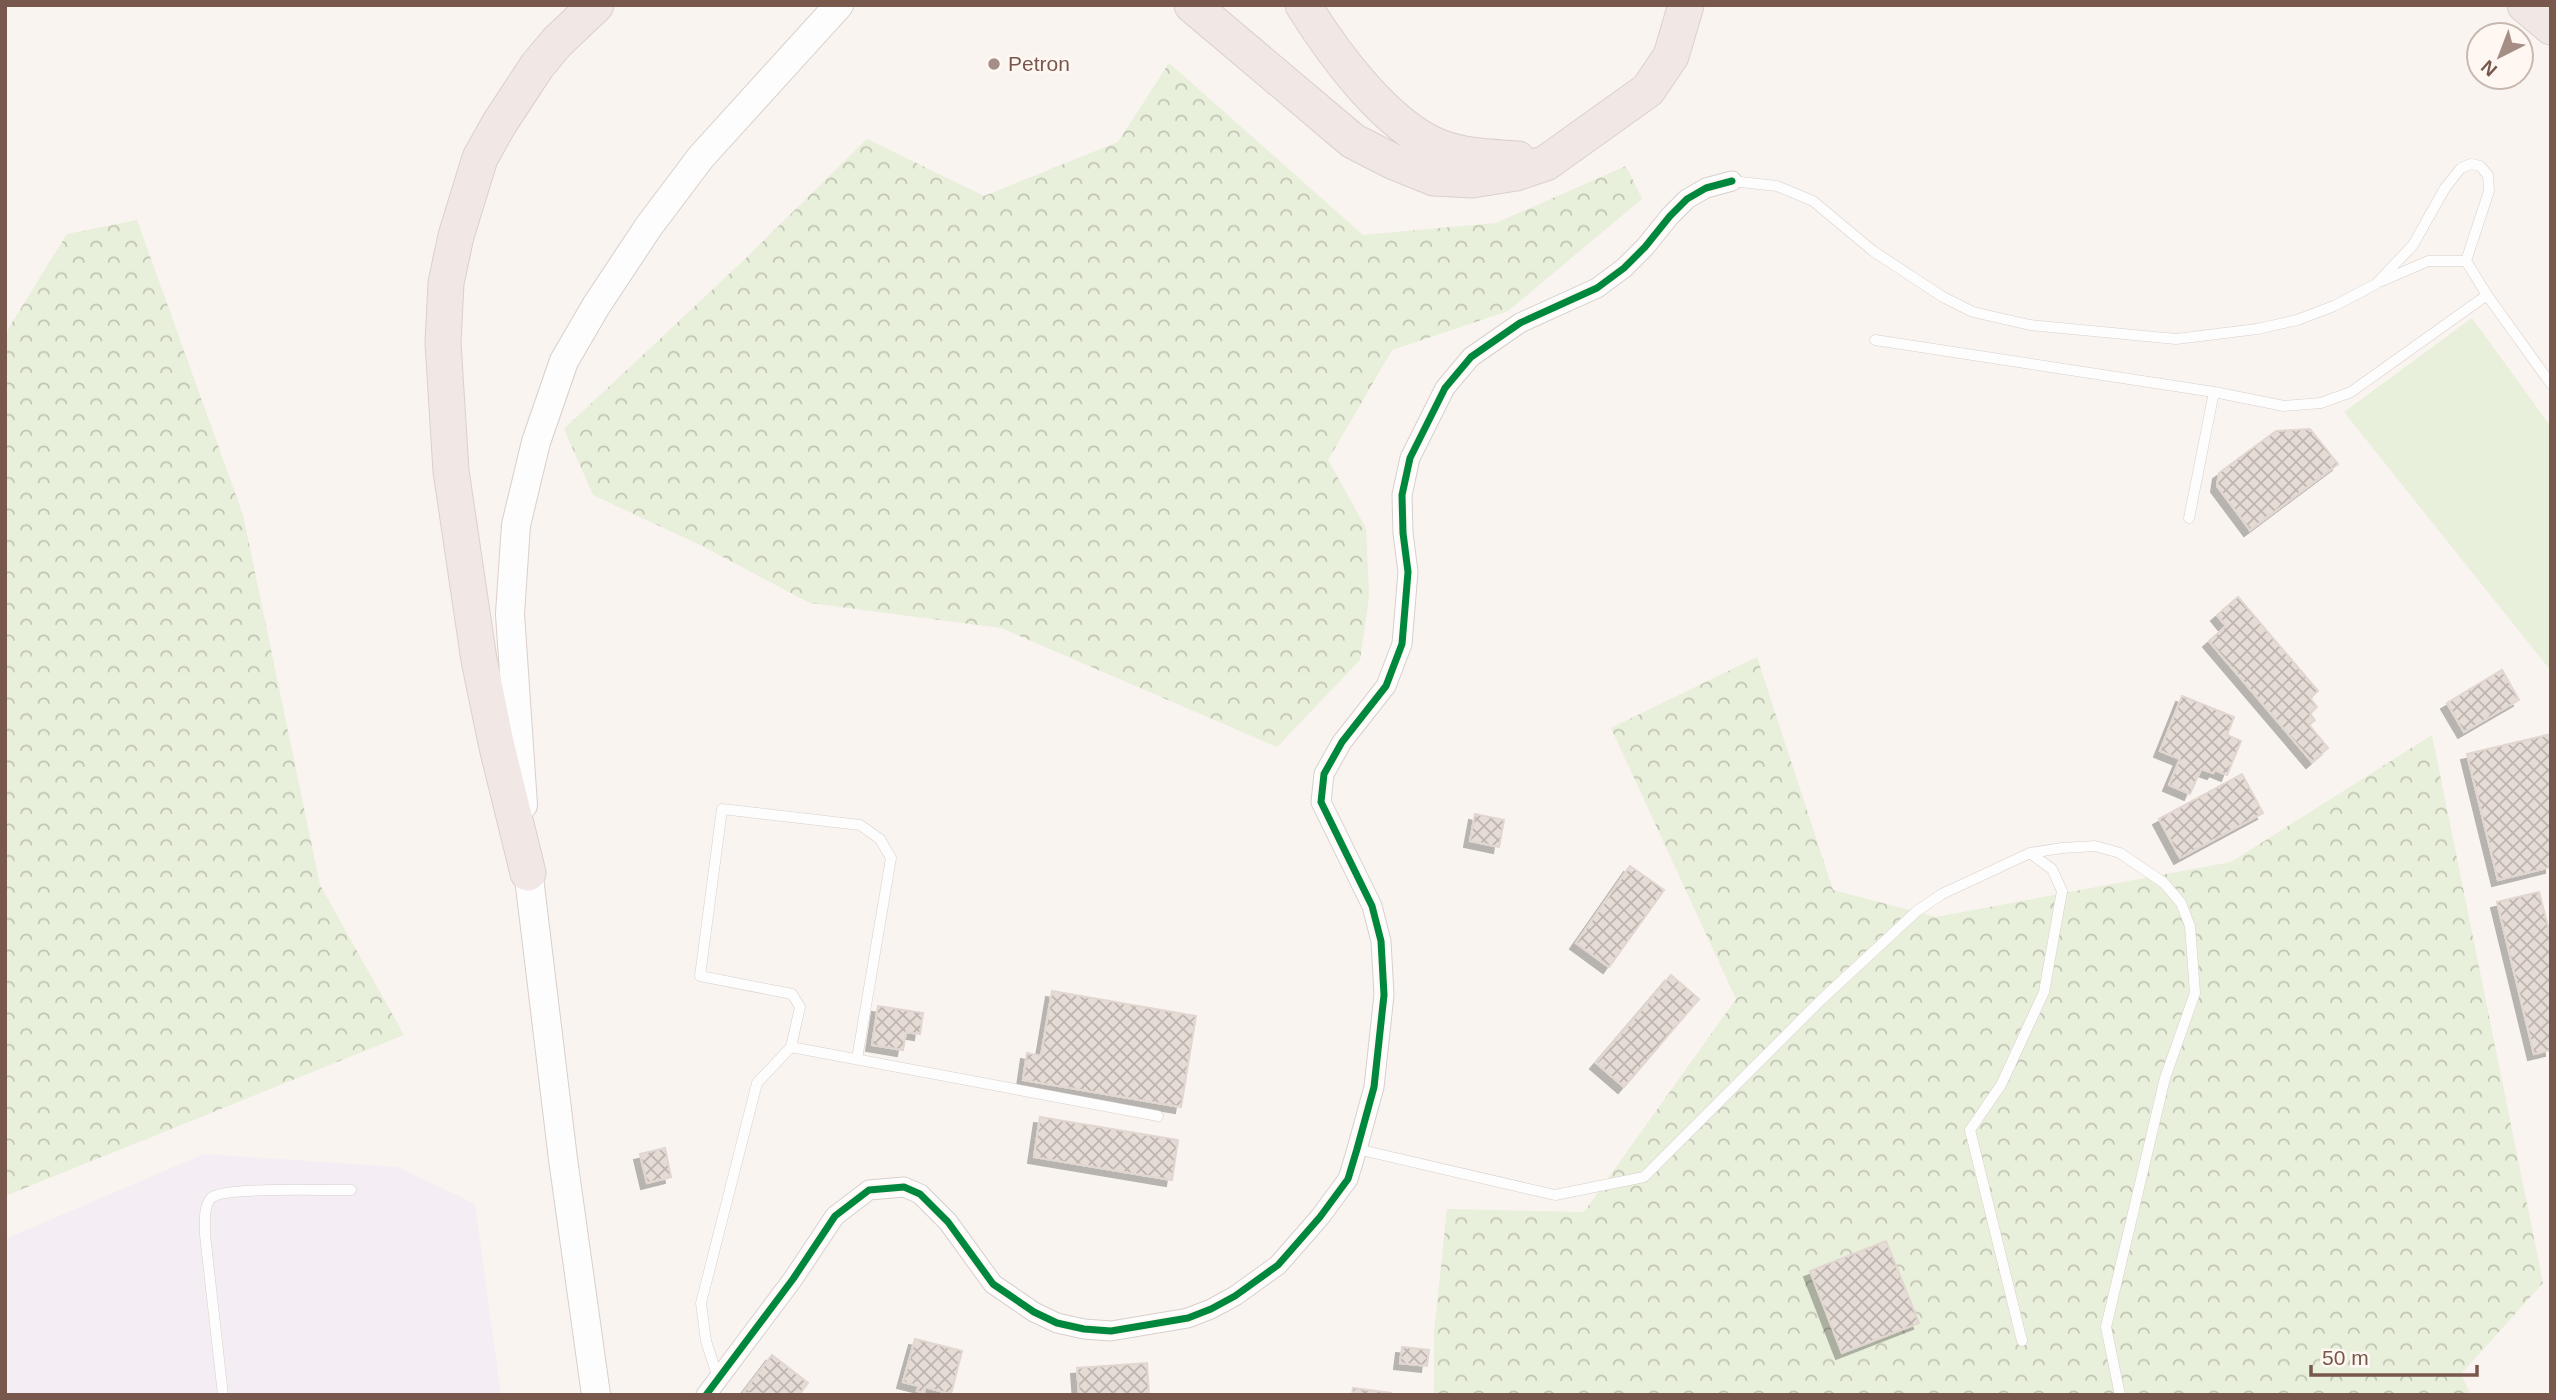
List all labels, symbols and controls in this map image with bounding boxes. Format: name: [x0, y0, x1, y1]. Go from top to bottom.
north arrow: [2465, 21, 2535, 91]
place label: Petron: [1008, 52, 1070, 75]
marker: Petron: [986, 56, 1002, 72]
text: N: [2477, 56, 2501, 81]
scale bar: [2311, 1334, 2477, 1378]
text: 50 m: [2322, 1346, 2369, 1369]

